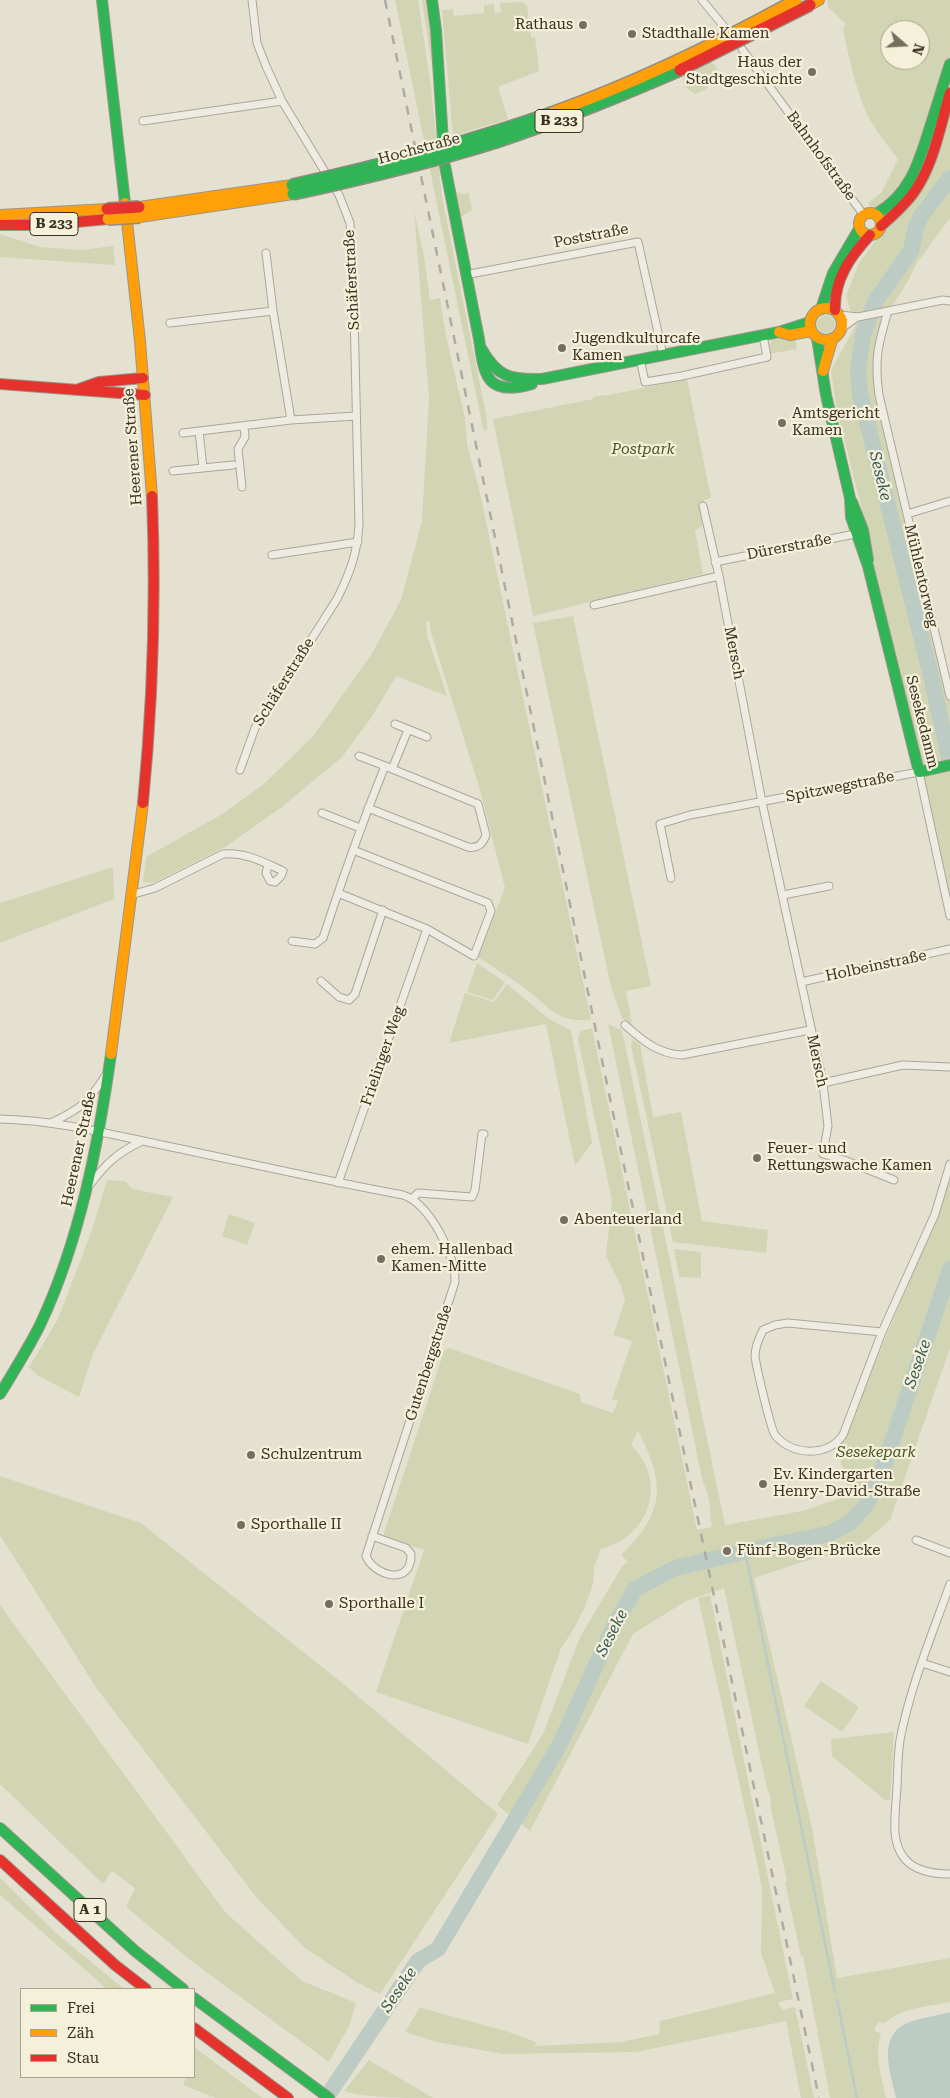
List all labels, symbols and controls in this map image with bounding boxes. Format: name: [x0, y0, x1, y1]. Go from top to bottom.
place label: Rathaus: [515, 16, 573, 34]
marker: Rathaus: [577, 19, 589, 31]
north arrow: [880, 20, 930, 70]
place label: Stadthalle Kamen: [642, 25, 770, 43]
marker: Stadthalle Kamen: [626, 28, 638, 40]
text: N: [909, 42, 928, 57]
place label: Haus der Stadtgeschichte: [686, 54, 802, 89]
marker: Haus der Stadtgeschichte: [806, 66, 818, 78]
street label: Bahnhofstraße: [783, 108, 859, 204]
road number: B 233: [535, 110, 583, 132]
street label: Hochstraße: [376, 129, 462, 169]
road number: B 233: [30, 212, 78, 235]
street label: Poststraße: [552, 220, 630, 252]
street label: Schäferstraße: [340, 229, 364, 331]
place label: Jugendkulturcafe Kamen: [572, 330, 700, 365]
marker: Jugendkulturcafe Kamen: [556, 342, 568, 354]
street label: Heerener Straße: [120, 388, 146, 506]
place label: Amtsgericht Kamen: [792, 405, 880, 440]
marker: Amtsgericht Kamen: [776, 417, 788, 429]
park label: Postpark: [611, 441, 675, 459]
water label: Seseke: [865, 449, 895, 503]
street label: Mühlentorweg: [900, 523, 942, 629]
street label: Dürerstraße: [745, 530, 833, 564]
street label: Mersch: [720, 625, 748, 681]
street label: Schäferstraße: [250, 635, 318, 729]
street label: Sesekedamm: [902, 674, 942, 770]
street label: Spitzwegstraße: [784, 768, 896, 806]
street label: Holbeinstraße: [824, 946, 928, 986]
street label: Frielinger Weg: [357, 1004, 409, 1108]
street label: Mersch: [803, 1033, 831, 1089]
street label: Heerener Straße: [58, 1090, 100, 1208]
place label: Feuer- und Rettungswache Kamen: [767, 1140, 932, 1175]
marker: Feuer- und Rettungswache Kamen: [751, 1152, 763, 1164]
place label: Abenteuerland: [574, 1211, 682, 1229]
marker: Abenteuerland: [558, 1214, 570, 1226]
place label: ehem. Hallenbad Kamen-Mitte: [391, 1241, 513, 1276]
marker: ehem. Hallenbad Kamen-Mitte: [375, 1253, 387, 1265]
street label: Gutenbergstraße: [402, 1303, 456, 1423]
water label: Seseke: [901, 1337, 935, 1391]
park label: Sesekepark: [836, 1444, 916, 1462]
place label: Schulzentrum: [261, 1446, 362, 1464]
marker: Schulzentrum: [245, 1449, 257, 1461]
place label: Ev. Kindergarten Henry-David-Straße: [773, 1466, 921, 1501]
marker: Ev. Kindergarten Henry-David-Straße: [757, 1478, 769, 1490]
place label: Sporthalle II: [251, 1516, 342, 1534]
marker: Sporthalle II: [235, 1519, 247, 1531]
place label: Fünf-Bogen-Brücke: [737, 1542, 881, 1560]
marker: Fünf-Bogen-Brücke: [721, 1545, 733, 1557]
place label: Sporthalle I: [339, 1595, 424, 1613]
marker: Sporthalle I: [323, 1598, 335, 1610]
water label: Seseke: [592, 1606, 632, 1660]
road number: A 1: [74, 1898, 106, 1922]
water label: Seseke: [377, 1964, 421, 2016]
legend: [20, 1988, 195, 2078]
text: Frei: [67, 1999, 95, 2017]
text: Zäh: [67, 2024, 94, 2042]
text: Stau: [67, 2049, 99, 2067]

